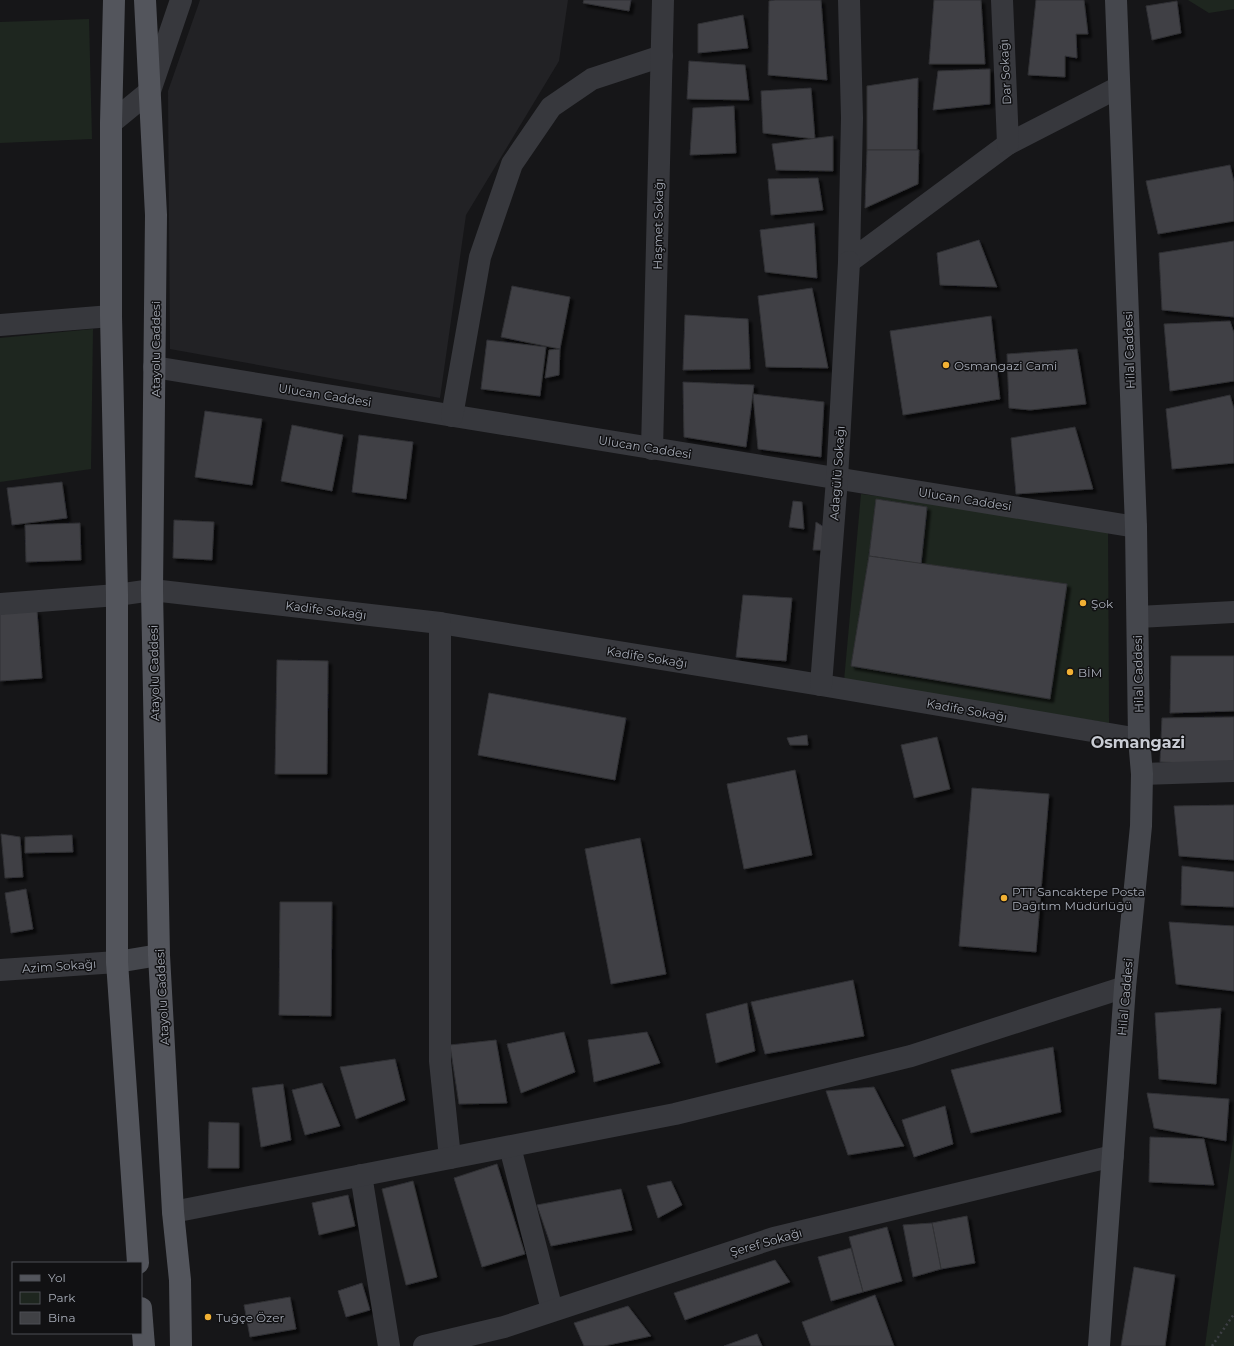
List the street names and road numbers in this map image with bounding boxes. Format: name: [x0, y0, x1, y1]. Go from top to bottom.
street label: Dar Sokağı: [996, 39, 1014, 105]
street label: Haşmet Sokağı: [650, 178, 666, 270]
street label: Atayolu Caddesi: [148, 301, 163, 397]
street label: Hilal Caddesi: [1120, 311, 1138, 389]
street label: Ulucan Caddesi: [277, 380, 373, 410]
street label: Adagülü Sokağı: [826, 425, 848, 521]
street label: Ulucan Caddesi: [597, 432, 693, 462]
street label: Ulucan Caddesi: [917, 484, 1013, 514]
street label: Kadife Sokağı: [285, 598, 367, 622]
street label: Atayolu Caddesi: [146, 625, 162, 721]
street label: Hilal Caddesi: [1130, 635, 1146, 713]
street label: Kadife Sokağı: [606, 643, 688, 671]
street label: Kadife Sokağı: [925, 696, 1009, 724]
street label: Atayolu Caddesi: [152, 948, 172, 1046]
street label: Azim Sokağı: [21, 956, 97, 976]
street label: Hilal Caddesi: [1114, 958, 1136, 1036]
street label: Şeref Sokağı: [728, 1225, 804, 1259]

